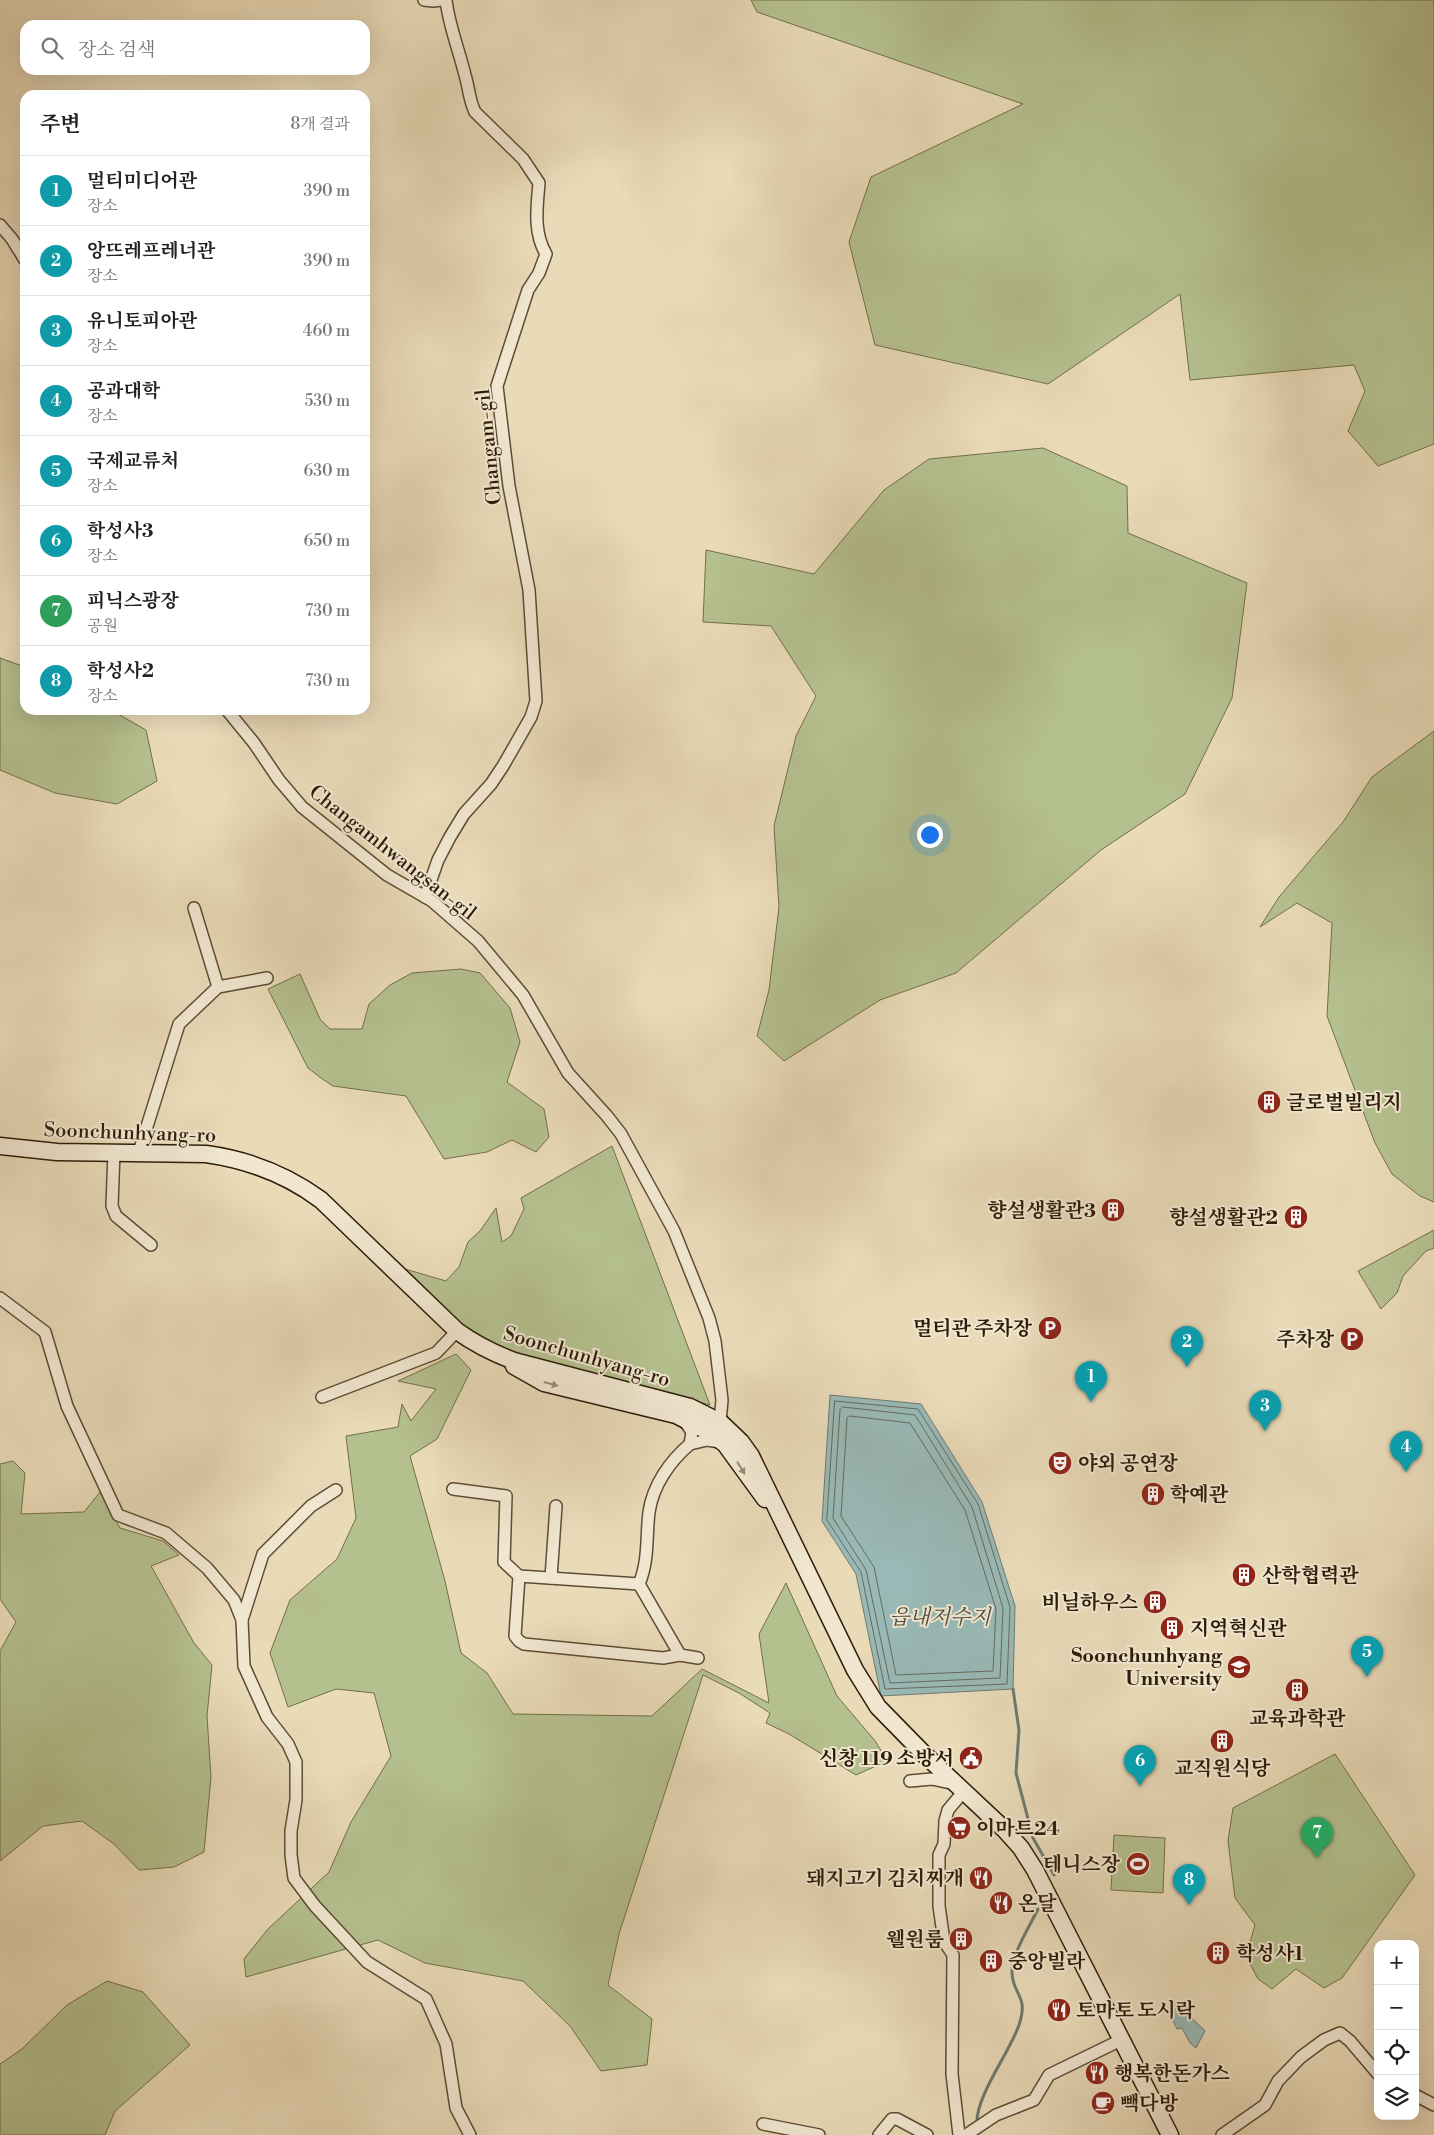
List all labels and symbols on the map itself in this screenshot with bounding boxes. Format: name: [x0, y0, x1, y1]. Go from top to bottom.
street label: Changam-gil: [471, 388, 508, 506]
street label: Changamhwangsan-gil: [303, 780, 481, 926]
your location: [917, 822, 943, 848]
building icon: 글로벌빌리지: [1256, 1089, 1282, 1115]
place label: 글로벌빌리지: [1286, 1091, 1402, 1116]
street label: Soonchunhyang-ro: [43, 1118, 217, 1149]
building icon: 향설생활관3: [1100, 1197, 1126, 1223]
place label: 향설생활관3: [987, 1199, 1096, 1224]
building icon: 향설생활관2: [1283, 1204, 1309, 1230]
place label: 향설생활관2: [1169, 1206, 1278, 1231]
parking icon: 멀티관 주차장: [1037, 1315, 1063, 1341]
place label: 멀티관 주차장: [913, 1317, 1033, 1342]
street label: Soonchunhyang-ro: [500, 1322, 673, 1393]
pin: 2: [1171, 1326, 1203, 1367]
parking icon: 주차장: [1339, 1326, 1365, 1352]
place label: 주차장: [1276, 1328, 1335, 1353]
pin: 1: [1075, 1361, 1107, 1402]
one-way arrow: [543, 1381, 558, 1389]
pin: 3: [1249, 1390, 1281, 1431]
pin: 4: [1390, 1431, 1422, 1472]
theatre icon: 야외 공연장: [1047, 1450, 1073, 1476]
place label: 야외 공연장: [1078, 1452, 1178, 1477]
one-way arrow: [737, 1462, 746, 1475]
building icon: 학예관: [1140, 1481, 1166, 1507]
place label: 학예관: [1170, 1483, 1229, 1508]
building icon: 산학협력관: [1231, 1562, 1257, 1588]
place label: 산학협력관: [1262, 1564, 1359, 1589]
building icon: 비닐하우스: [1142, 1589, 1168, 1615]
place label: 비닐하우스: [1041, 1591, 1138, 1616]
water label: 읍내저수지: [889, 1605, 992, 1631]
building icon: 지역혁신관: [1159, 1615, 1185, 1641]
place label: 지역혁신관: [1190, 1617, 1287, 1642]
pin: 5: [1351, 1636, 1383, 1677]
place label: Soonchunhyang University: [1071, 1644, 1223, 1692]
school or university icon: Soonchunhyang University: [1226, 1654, 1252, 1680]
building icon: 교육과학관: [1284, 1677, 1310, 1703]
place label: 교육과학관: [1249, 1707, 1346, 1732]
building icon: 교직원식당: [1209, 1728, 1235, 1754]
public building icon: 신창 119 소방서: [958, 1745, 984, 1771]
pin: 6: [1124, 1745, 1156, 1786]
place label: 신창 119 소방서: [819, 1747, 954, 1772]
place label: 교직원식당: [1174, 1757, 1271, 1782]
supermarket icon: 이마트24: [946, 1815, 972, 1841]
place label: 이마트24: [976, 1817, 1060, 1842]
pin: 7: [1301, 1817, 1333, 1858]
sports icon: 테니스장: [1125, 1851, 1151, 1877]
place label: 테니스장: [1043, 1853, 1121, 1878]
pin: 8: [1173, 1864, 1205, 1905]
restaurant icon: 돼지고기 김치찌개: [968, 1865, 994, 1891]
place label: 돼지고기 김치찌개: [806, 1867, 964, 1892]
restaurant icon: 온달: [988, 1890, 1014, 1916]
place label: 온달: [1018, 1892, 1057, 1917]
building icon: 웰원룸: [948, 1926, 974, 1952]
place label: 웰원룸: [886, 1928, 944, 1953]
building icon: 학성사1: [1205, 1940, 1231, 1966]
place label: 학성사1: [1236, 1942, 1304, 1967]
building icon: 중앙빌라: [978, 1948, 1004, 1974]
place label: 중앙빌라: [1008, 1950, 1086, 1975]
restaurant icon: 토마토 도시락: [1046, 1997, 1072, 2023]
place label: 토마토 도시락: [1076, 1999, 1196, 2024]
restaurant icon: 행복한돈가스: [1084, 2060, 1110, 2086]
place label: 행복한돈가스: [1114, 2062, 1230, 2087]
cafe icon: 빽다방: [1090, 2090, 1116, 2116]
place label: 빽다방: [1120, 2092, 1179, 2117]

